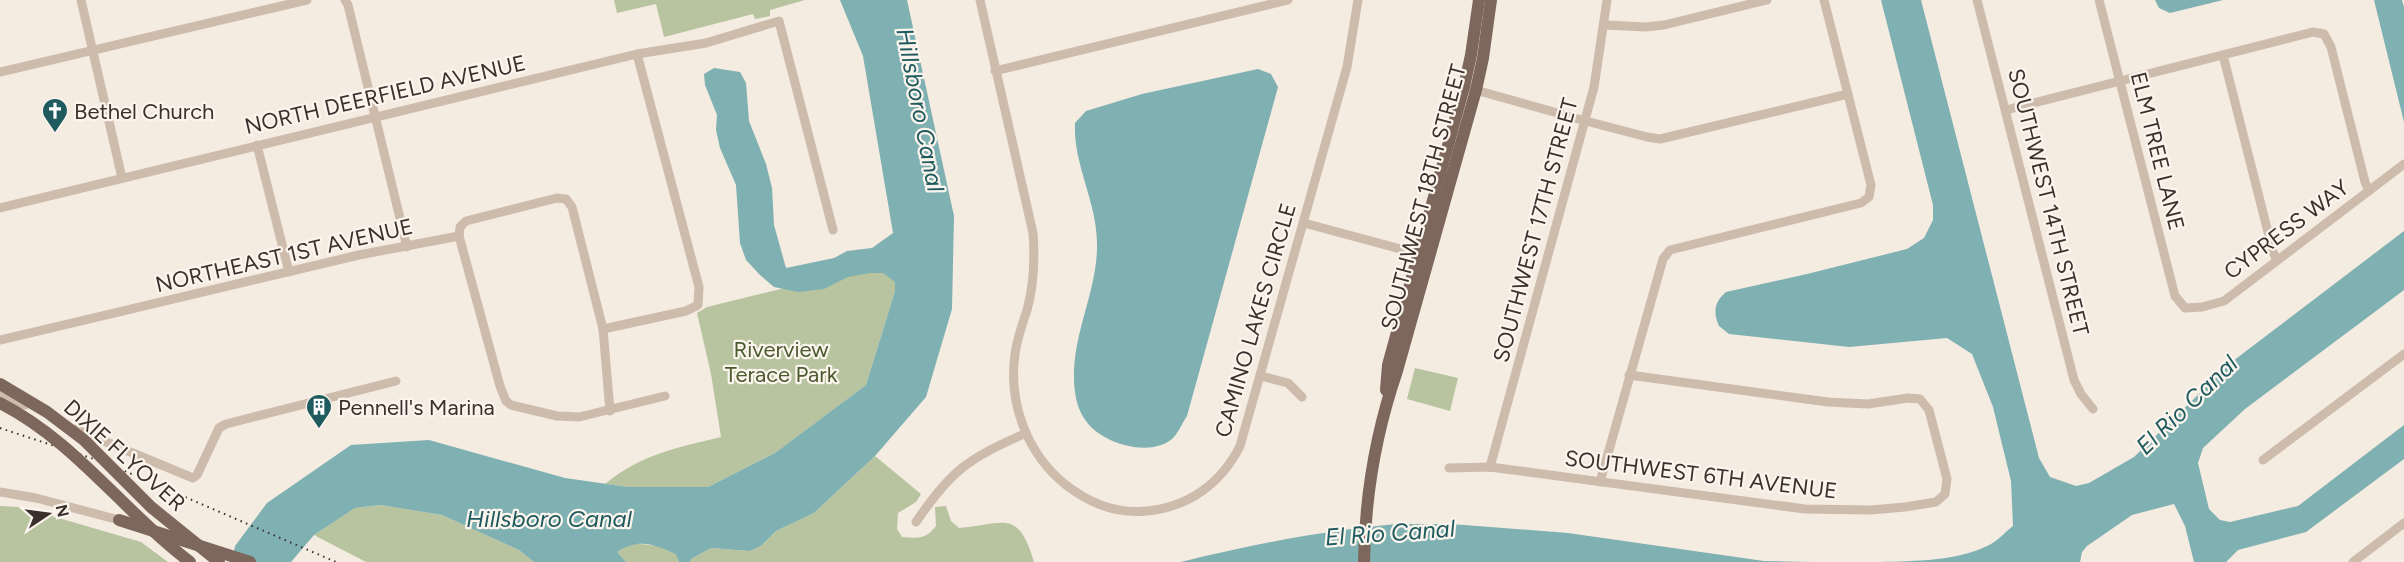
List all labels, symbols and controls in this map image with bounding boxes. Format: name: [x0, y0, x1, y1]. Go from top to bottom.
water label: Hillsboro Canal: [890, 26, 951, 195]
street label: NORTH DEERFIELD AVENUE: [242, 49, 528, 140]
street label: SOUTHWEST 18TH STREET: [1375, 61, 1472, 333]
street label: SOUTHWEST 14TH STREET: [2002, 66, 2095, 338]
street label: ELM TREE LANE: [2125, 69, 2190, 233]
street label: SOUTHWEST 17TH STREET: [1487, 95, 1584, 365]
church icon: Bethel Church: [40, 96, 70, 134]
place label: Bethel Church: [74, 98, 214, 125]
street label: CYPRESS WAY: [2218, 173, 2355, 285]
street label: CAMINO LAKES CIRCLE: [1209, 200, 1302, 440]
street label: NORTHEAST 1ST AVENUE: [153, 213, 416, 298]
park label: Riverview Terace Park: [725, 336, 838, 388]
water label: El Rio Canal: [2130, 349, 2244, 460]
building icon: Pennell's Marina: [304, 392, 334, 430]
street label: DIXIE FLYOVER: [58, 394, 191, 517]
place label: Pennell's Marina: [338, 394, 495, 421]
street label: SOUTHWEST 6TH AVENUE: [1563, 444, 1839, 505]
north arrow: [18, 484, 78, 544]
text: N: [51, 503, 73, 519]
water label: Hillsboro Canal: [466, 504, 633, 533]
water label: El Rio Canal: [1324, 513, 1457, 552]

